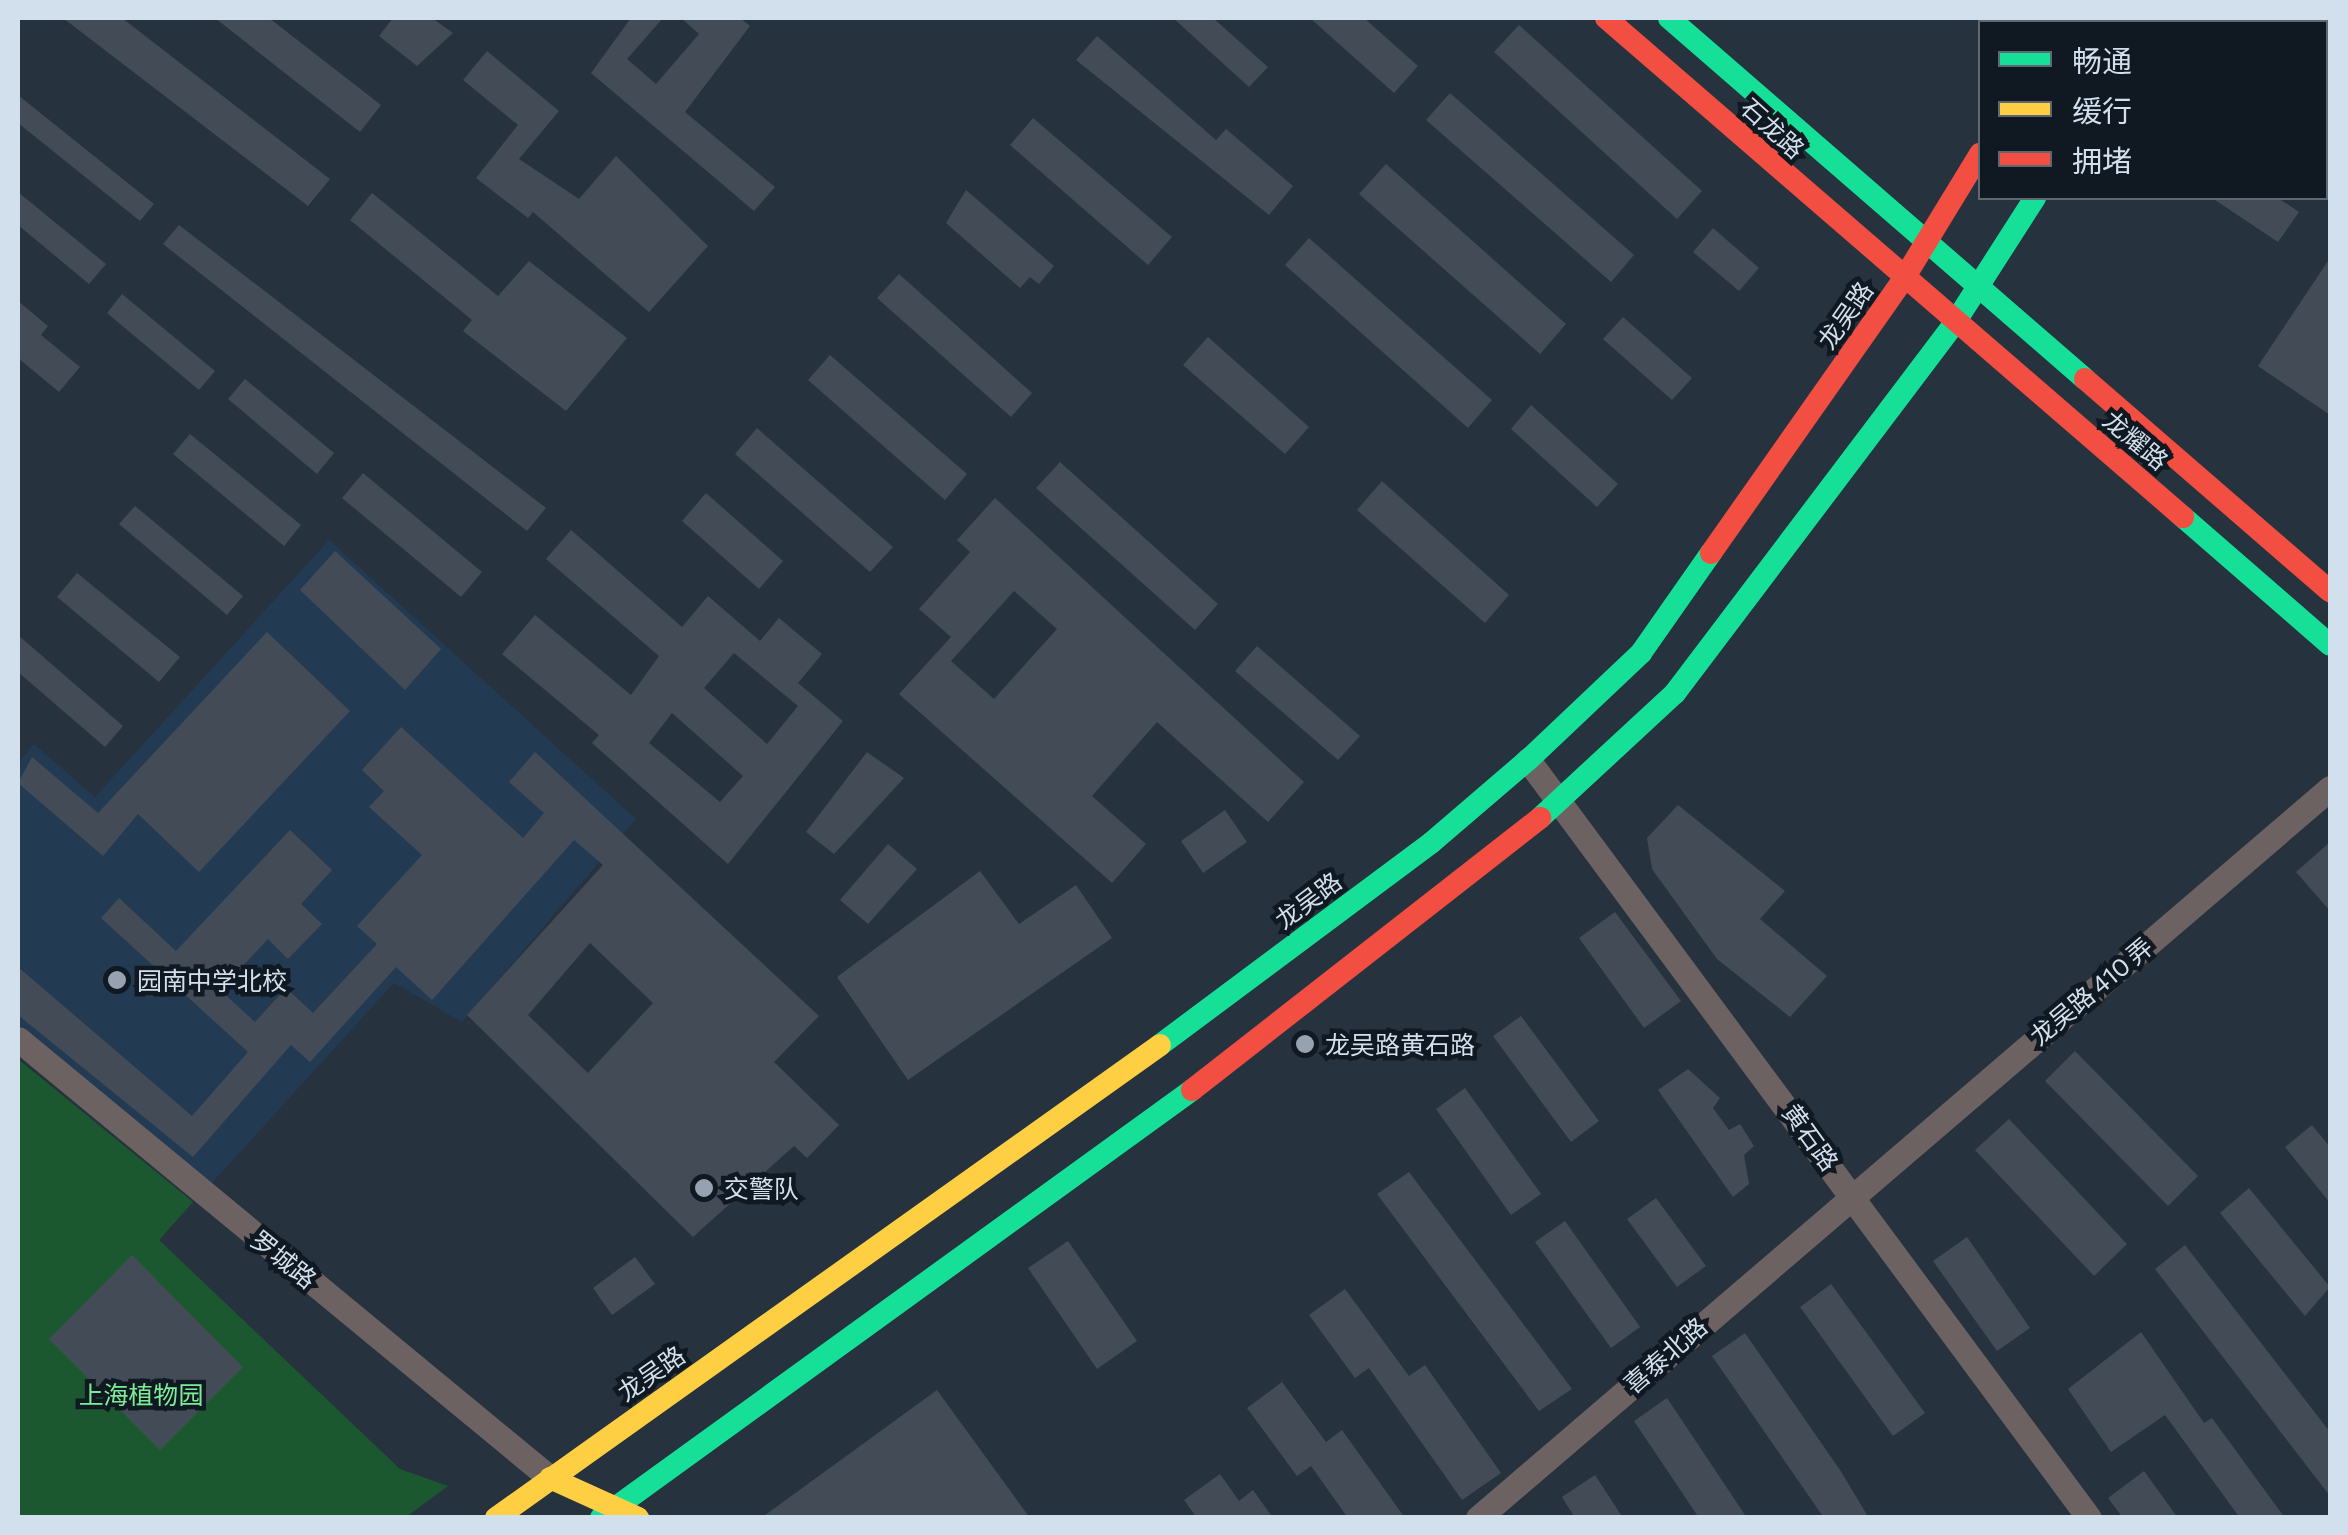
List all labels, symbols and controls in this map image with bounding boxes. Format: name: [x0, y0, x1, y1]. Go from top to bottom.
legend: [1978, 20, 2328, 200]
text: 畅通: [2072, 41, 2132, 78]
text: 缓行: [2072, 91, 2132, 128]
street label: 石龙路: [1735, 92, 1811, 164]
text: 拥堵: [2072, 141, 2132, 178]
street label: 龙吴路: [1811, 276, 1879, 354]
street label: 龙耀路: [2098, 404, 2174, 476]
street label: 龙吴路: [1269, 865, 1347, 935]
street label: 龙吴路 410 弄: [2024, 931, 2158, 1051]
place label: 园南中学北校: [137, 965, 287, 995]
marker: 园南中学北校: [106, 969, 128, 991]
place label: 龙吴路黄石路: [1325, 1029, 1475, 1059]
marker: 龙吴路黄石路: [1294, 1033, 1316, 1055]
street label: 黄石路: [1777, 1098, 1845, 1176]
place label: 交警队: [724, 1173, 799, 1203]
marker: 交警队: [693, 1177, 715, 1199]
street label: 罗城路: [245, 1224, 323, 1294]
street label: 喜泰北路: [1617, 1311, 1713, 1399]
street label: 龙吴路: [612, 1339, 690, 1407]
park label: 上海植物园: [79, 1379, 203, 1409]

